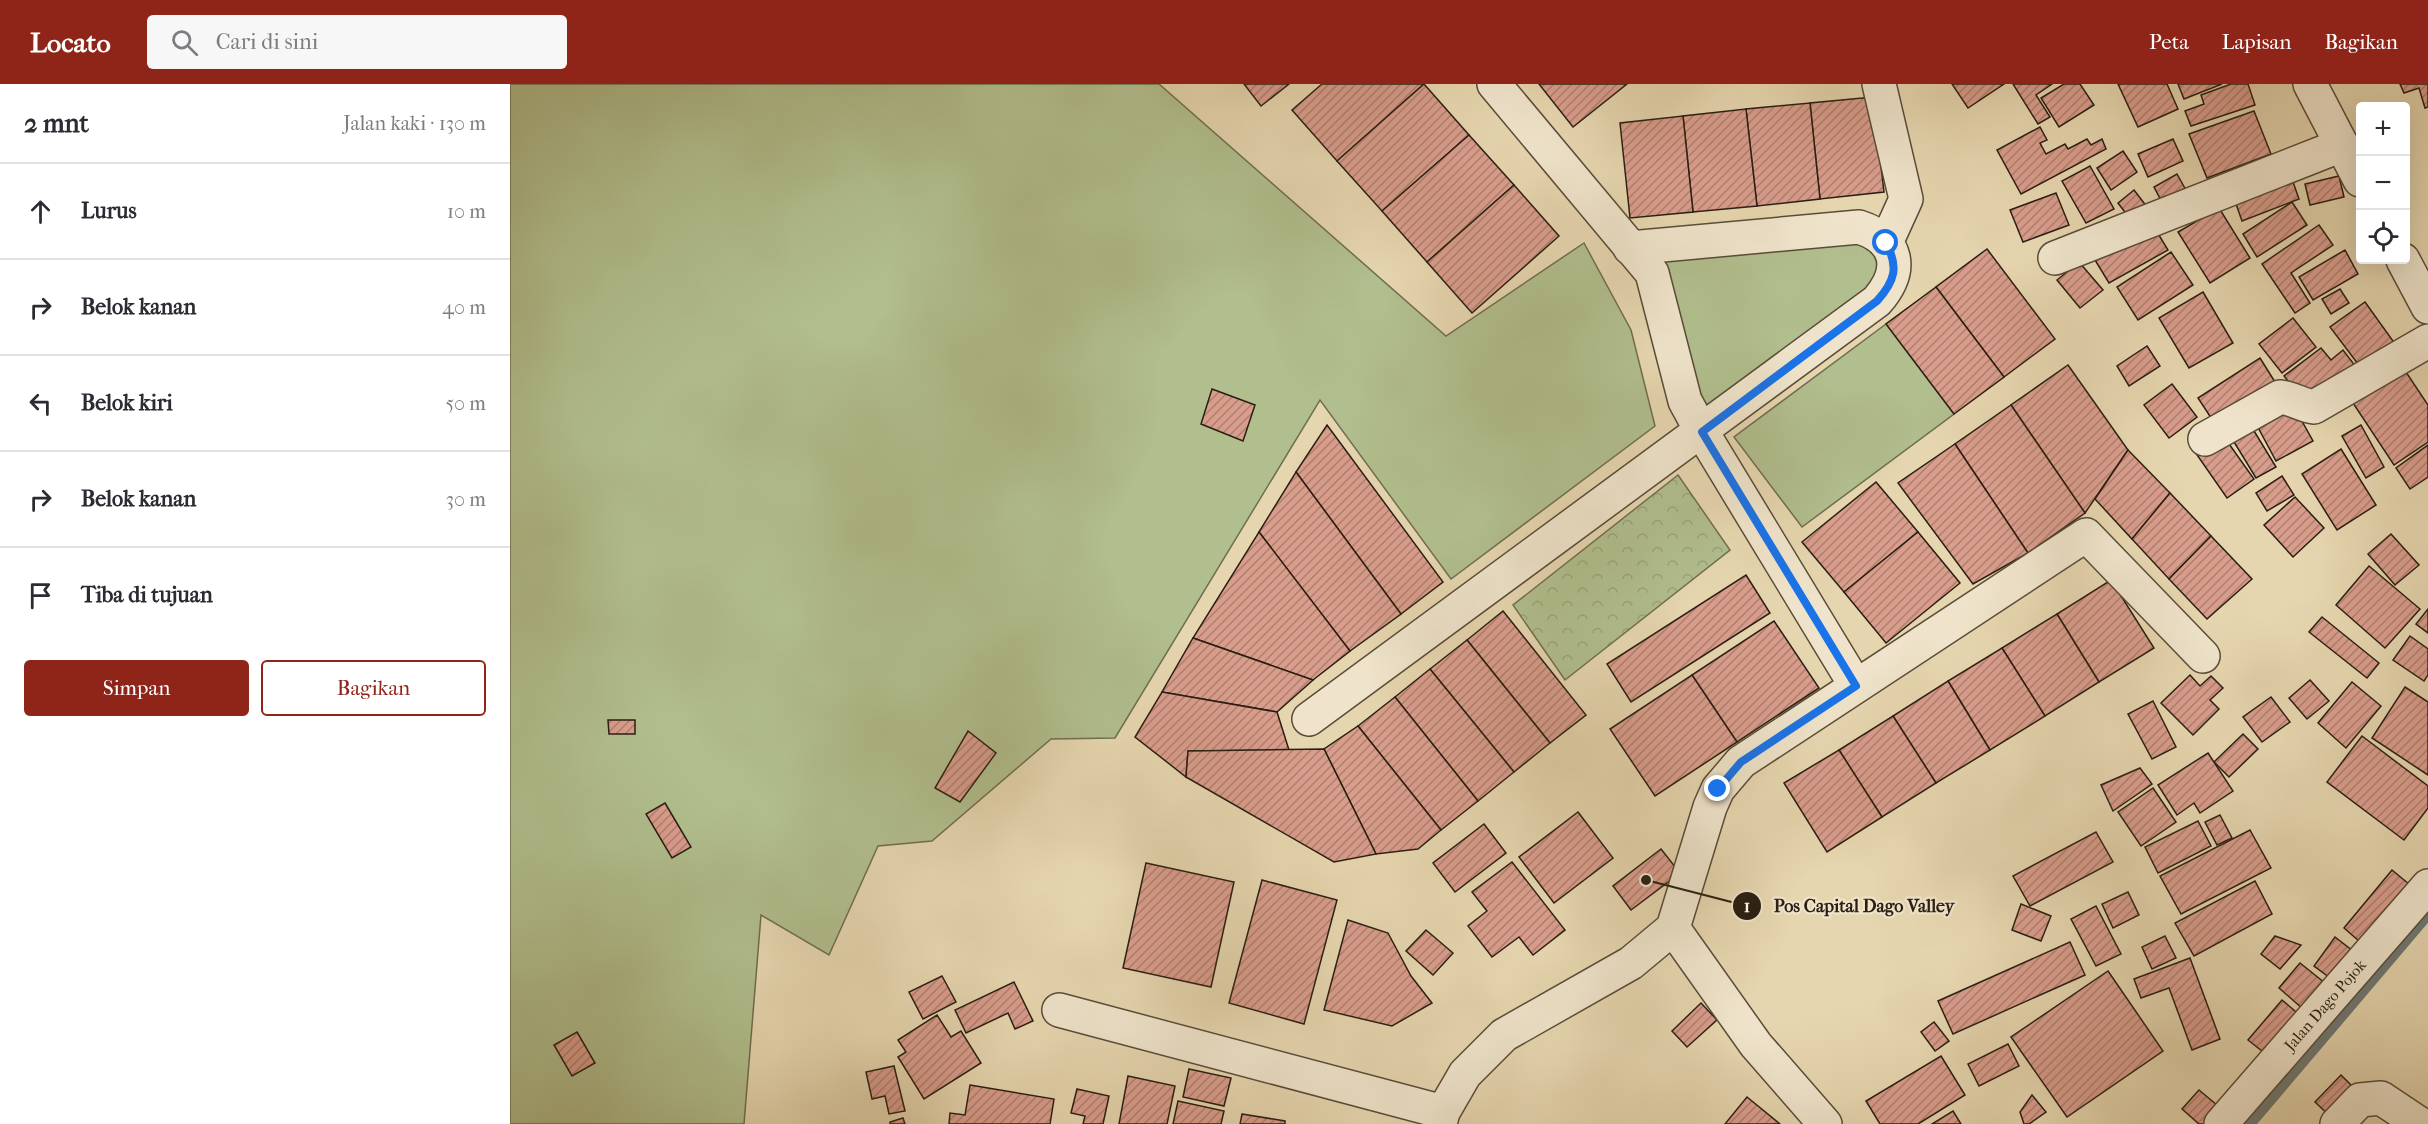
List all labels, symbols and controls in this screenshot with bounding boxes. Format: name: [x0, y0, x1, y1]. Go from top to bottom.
search box: [147, 15, 567, 69]
text: Locato: [30, 26, 111, 59]
icon: search: [168, 26, 201, 59]
text: Cari di sini: [216, 29, 318, 55]
text: Peta: [2149, 30, 2189, 54]
text: Lapisan: [2222, 30, 2291, 54]
text: Bagikan: [2324, 30, 2398, 54]
map controls: [2356, 102, 2410, 264]
button: +: [2356, 102, 2410, 156]
text: 2 mnt: [24, 108, 89, 139]
text: Jalan kaki · 130 m: [343, 112, 486, 135]
button: −: [2356, 156, 2410, 210]
icon: ahead: [24, 195, 57, 228]
text: Lurus: [81, 198, 137, 224]
text: 10 m: [447, 200, 486, 223]
button: locate: [2356, 210, 2410, 264]
route start: [1872, 229, 1898, 255]
icon: right: [24, 291, 57, 324]
text: Belok kanan: [81, 294, 196, 320]
text: 40 m: [442, 296, 486, 319]
icon: left: [24, 387, 57, 420]
text: Belok kiri: [81, 390, 173, 416]
text: 50 m: [445, 392, 486, 415]
icon: right: [24, 483, 57, 516]
text: Belok kanan: [81, 486, 196, 512]
text: 30 m: [446, 488, 486, 511]
icon: arrive: [24, 579, 57, 612]
text: Tiba di tujuan: [81, 582, 213, 608]
button: Simpan: [24, 660, 249, 716]
button: Bagikan: [261, 660, 486, 716]
route end: [1704, 775, 1730, 801]
callout: Pos Capital Dago Valley: [1732, 888, 1966, 924]
text: 1: [1744, 896, 1750, 917]
text: Pos Capital Dago Valley: [1774, 896, 1956, 917]
street label: Jalan Dago Pojok: [2279, 955, 2370, 1056]

